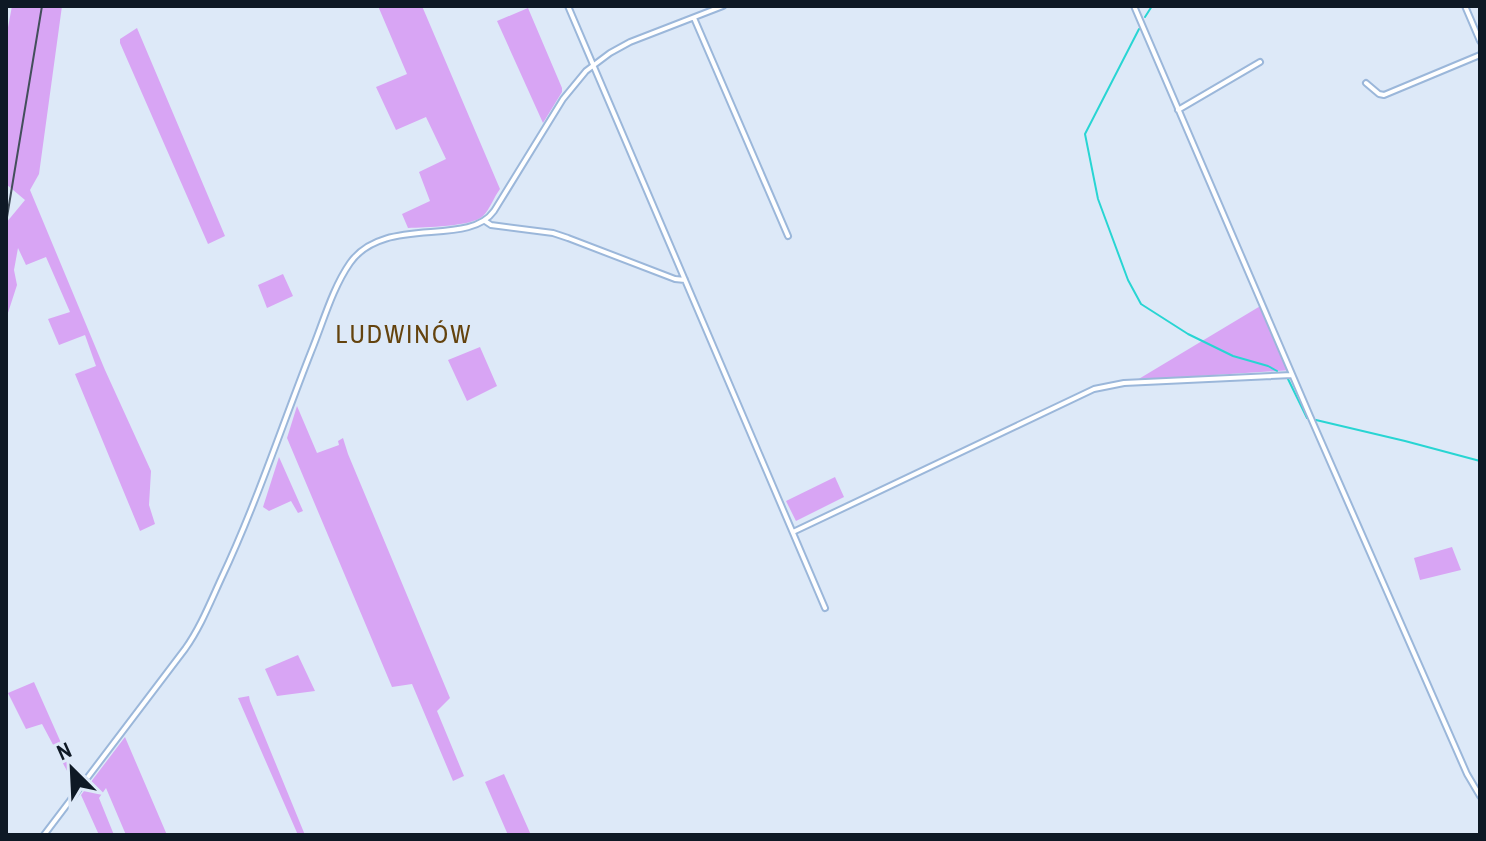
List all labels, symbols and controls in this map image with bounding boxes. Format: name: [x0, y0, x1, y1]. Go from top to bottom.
district label: LUDWINÓW: [336, 316, 472, 351]
north arrow: [32, 729, 112, 809]
text: N: [52, 734, 76, 767]

